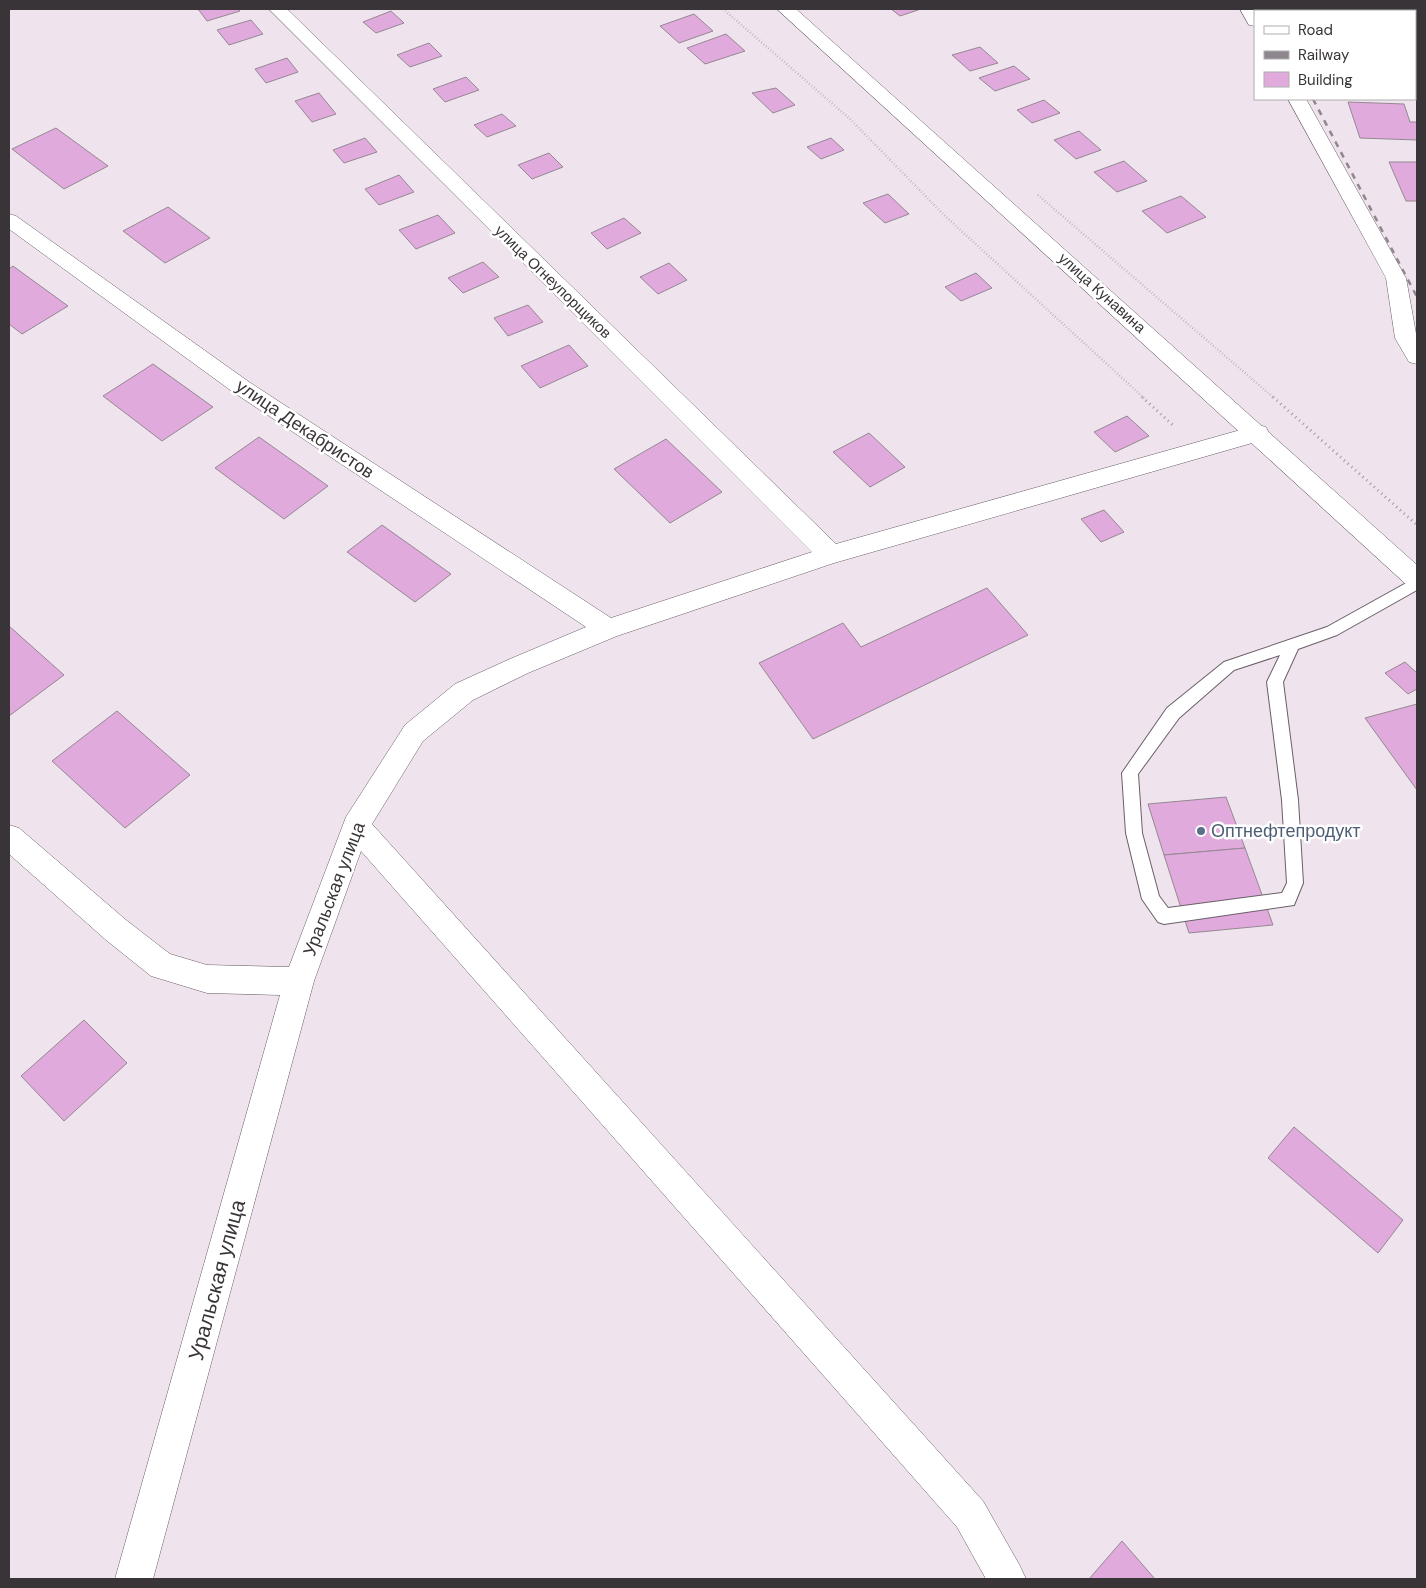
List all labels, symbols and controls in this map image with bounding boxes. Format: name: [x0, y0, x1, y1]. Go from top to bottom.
legend: [1254, 10, 1416, 100]
text: Road: [1298, 20, 1333, 40]
text: Railway: [1298, 45, 1350, 65]
text: Building: [1298, 70, 1353, 90]
street label: улица Огнеупорщиков: [490, 221, 616, 343]
street label: улица Кунавина: [1054, 248, 1150, 338]
street label: улица Декабристов: [231, 374, 379, 484]
street label: Уральская улица: [297, 818, 371, 960]
place label: Оптнефтепродукт: [1211, 819, 1361, 843]
marker: Оптнефтепродукт: [1195, 825, 1207, 837]
street label: Уральская улица: [182, 1196, 252, 1364]

